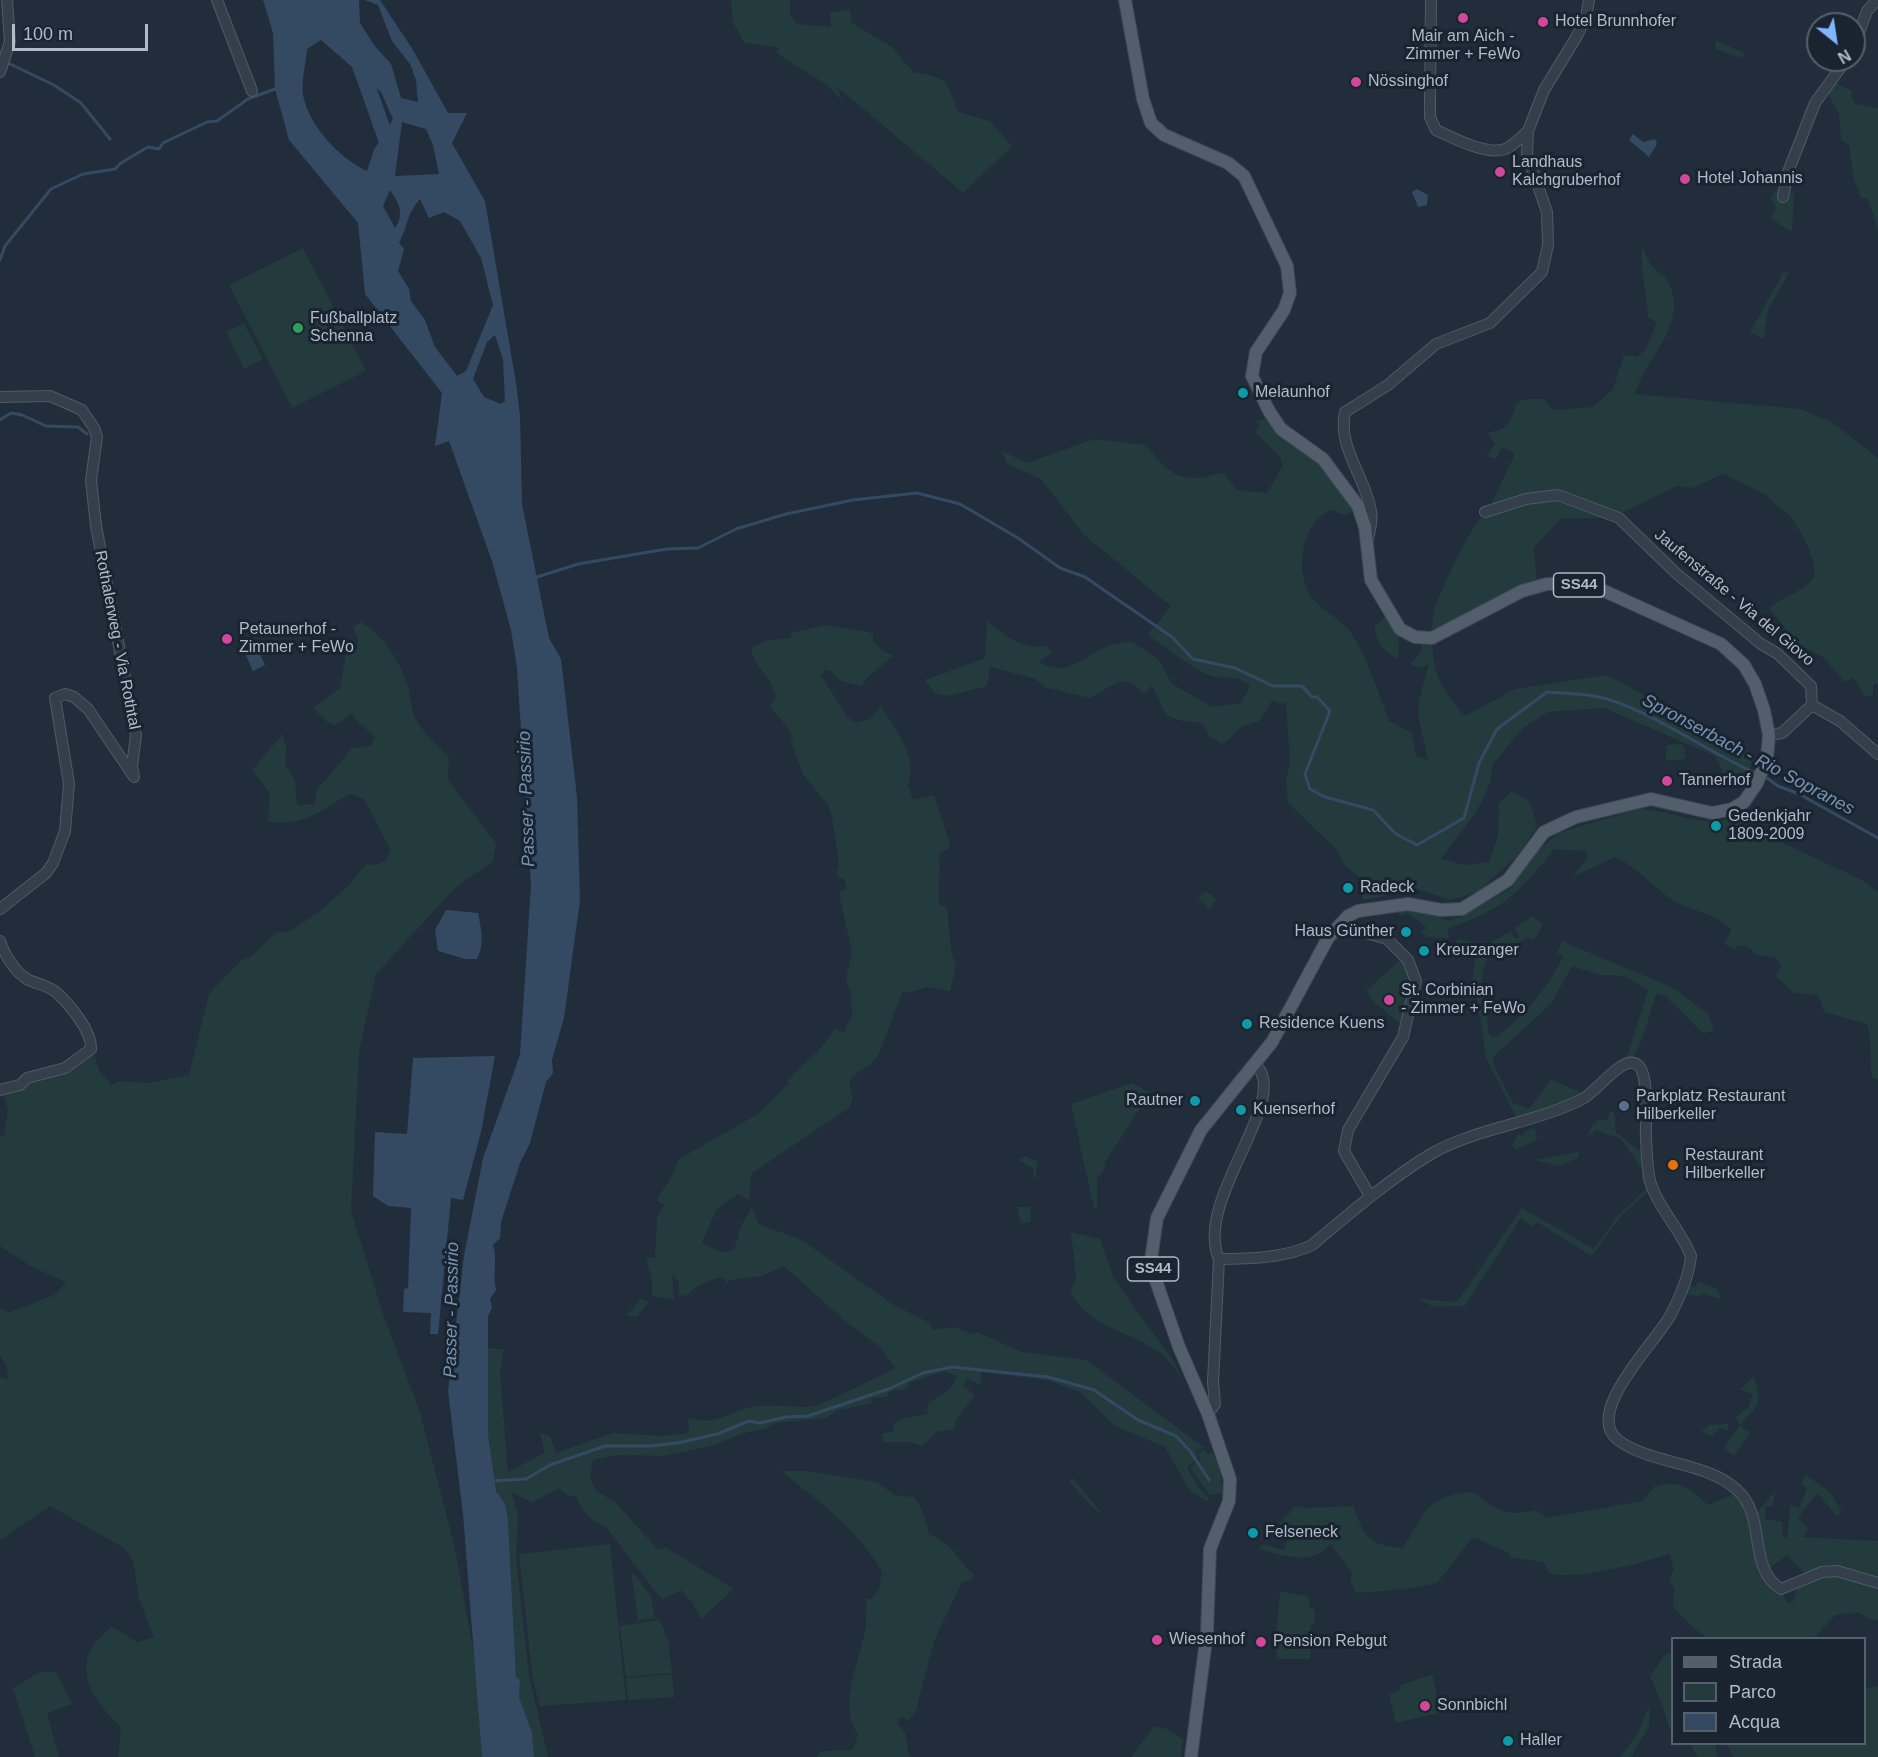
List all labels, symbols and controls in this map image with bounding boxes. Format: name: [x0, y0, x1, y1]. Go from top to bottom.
marker: Mair am Aich - Zimmer + FeWo: [1456, 11, 1470, 25]
scale bar: [15, 12, 152, 50]
place label: Hotel Brunnhofer: [1555, 12, 1676, 32]
north arrow: [1806, 12, 1866, 72]
marker: Hotel Brunnhofer: [1536, 15, 1550, 29]
text: 100 m: [23, 24, 73, 44]
place label: Mair am Aich - Zimmer + FeWo: [1406, 27, 1520, 65]
text: N: [1835, 46, 1854, 67]
place label: Nössinghof: [1368, 72, 1448, 92]
marker: Nössinghof: [1349, 75, 1363, 89]
place label: Landhaus Kalchgruberhof: [1512, 153, 1621, 191]
marker: Landhaus Kalchgruberhof: [1493, 165, 1507, 179]
place label: Hotel Johannis: [1697, 169, 1803, 189]
marker: Hotel Johannis: [1678, 172, 1692, 186]
place label: Fußballplatz Schenna: [310, 309, 397, 347]
marker: Fußballplatz Schenna: [291, 321, 305, 335]
place label: Melaunhof: [1255, 383, 1330, 403]
marker: Melaunhof: [1236, 386, 1250, 400]
street label: Jaufenstraße - Via del Giovo: [1650, 526, 1818, 670]
street label: Rothalerweg - Via Rothtal: [90, 549, 144, 731]
road number: SS44: [1554, 573, 1604, 597]
place label: Petaunerhof - Zimmer + FeWo: [239, 620, 354, 658]
marker: Petaunerhof - Zimmer + FeWo: [220, 632, 234, 646]
water label: Spronserbach - Rio Sopranes: [1638, 690, 1858, 820]
water label: Passer - Passirio: [514, 731, 540, 867]
place label: Tannerhof: [1679, 771, 1750, 791]
marker: Tannerhof: [1660, 774, 1674, 788]
place label: Gedenkjahr 1809-2009: [1728, 807, 1811, 845]
marker: Gedenkjahr 1809-2009: [1709, 819, 1723, 833]
place label: Radeck: [1360, 878, 1414, 898]
marker: Radeck: [1341, 881, 1355, 895]
place label: Haus Günther: [1294, 922, 1394, 942]
marker: Haus Günther: [1399, 925, 1413, 939]
place label: Kreuzanger: [1436, 941, 1519, 961]
marker: Kreuzanger: [1417, 944, 1431, 958]
place label: St. Corbinian - Zimmer + FeWo: [1401, 981, 1526, 1019]
marker: St. Corbinian - Zimmer + FeWo: [1382, 993, 1396, 1007]
place label: Residence Kuens: [1259, 1014, 1384, 1034]
marker: Residence Kuens: [1240, 1017, 1254, 1031]
place label: Parkplatz Restaurant Hilberkeller: [1636, 1087, 1785, 1125]
place label: Rautner: [1126, 1091, 1183, 1111]
marker: Rautner: [1188, 1094, 1202, 1108]
marker: Parkplatz Restaurant Hilberkeller: [1617, 1099, 1631, 1113]
place label: Kuenserhof: [1253, 1100, 1335, 1120]
marker: Kuenserhof: [1234, 1103, 1248, 1117]
place label: Restaurant Hilberkeller: [1685, 1146, 1765, 1184]
marker: Restaurant Hilberkeller: [1666, 1158, 1680, 1172]
water label: Passer - Passirio: [440, 1242, 464, 1378]
road number: SS44: [1128, 1257, 1178, 1281]
place label: Felseneck: [1265, 1523, 1338, 1543]
marker: Felseneck: [1246, 1526, 1260, 1540]
place label: Wiesenhof: [1169, 1630, 1245, 1650]
place label: Pension Rebgut: [1273, 1632, 1387, 1652]
marker: Wiesenhof: [1150, 1633, 1164, 1647]
marker: Pension Rebgut: [1254, 1635, 1268, 1649]
legend: [1671, 1637, 1866, 1745]
text: Strada: [1729, 1652, 1782, 1672]
text: Parco: [1729, 1682, 1776, 1702]
place label: Sonnbichl: [1437, 1696, 1507, 1716]
marker: Sonnbichl: [1418, 1699, 1432, 1713]
text: Acqua: [1729, 1712, 1780, 1732]
place label: Haller: [1520, 1731, 1562, 1751]
marker: Haller: [1501, 1734, 1515, 1748]

